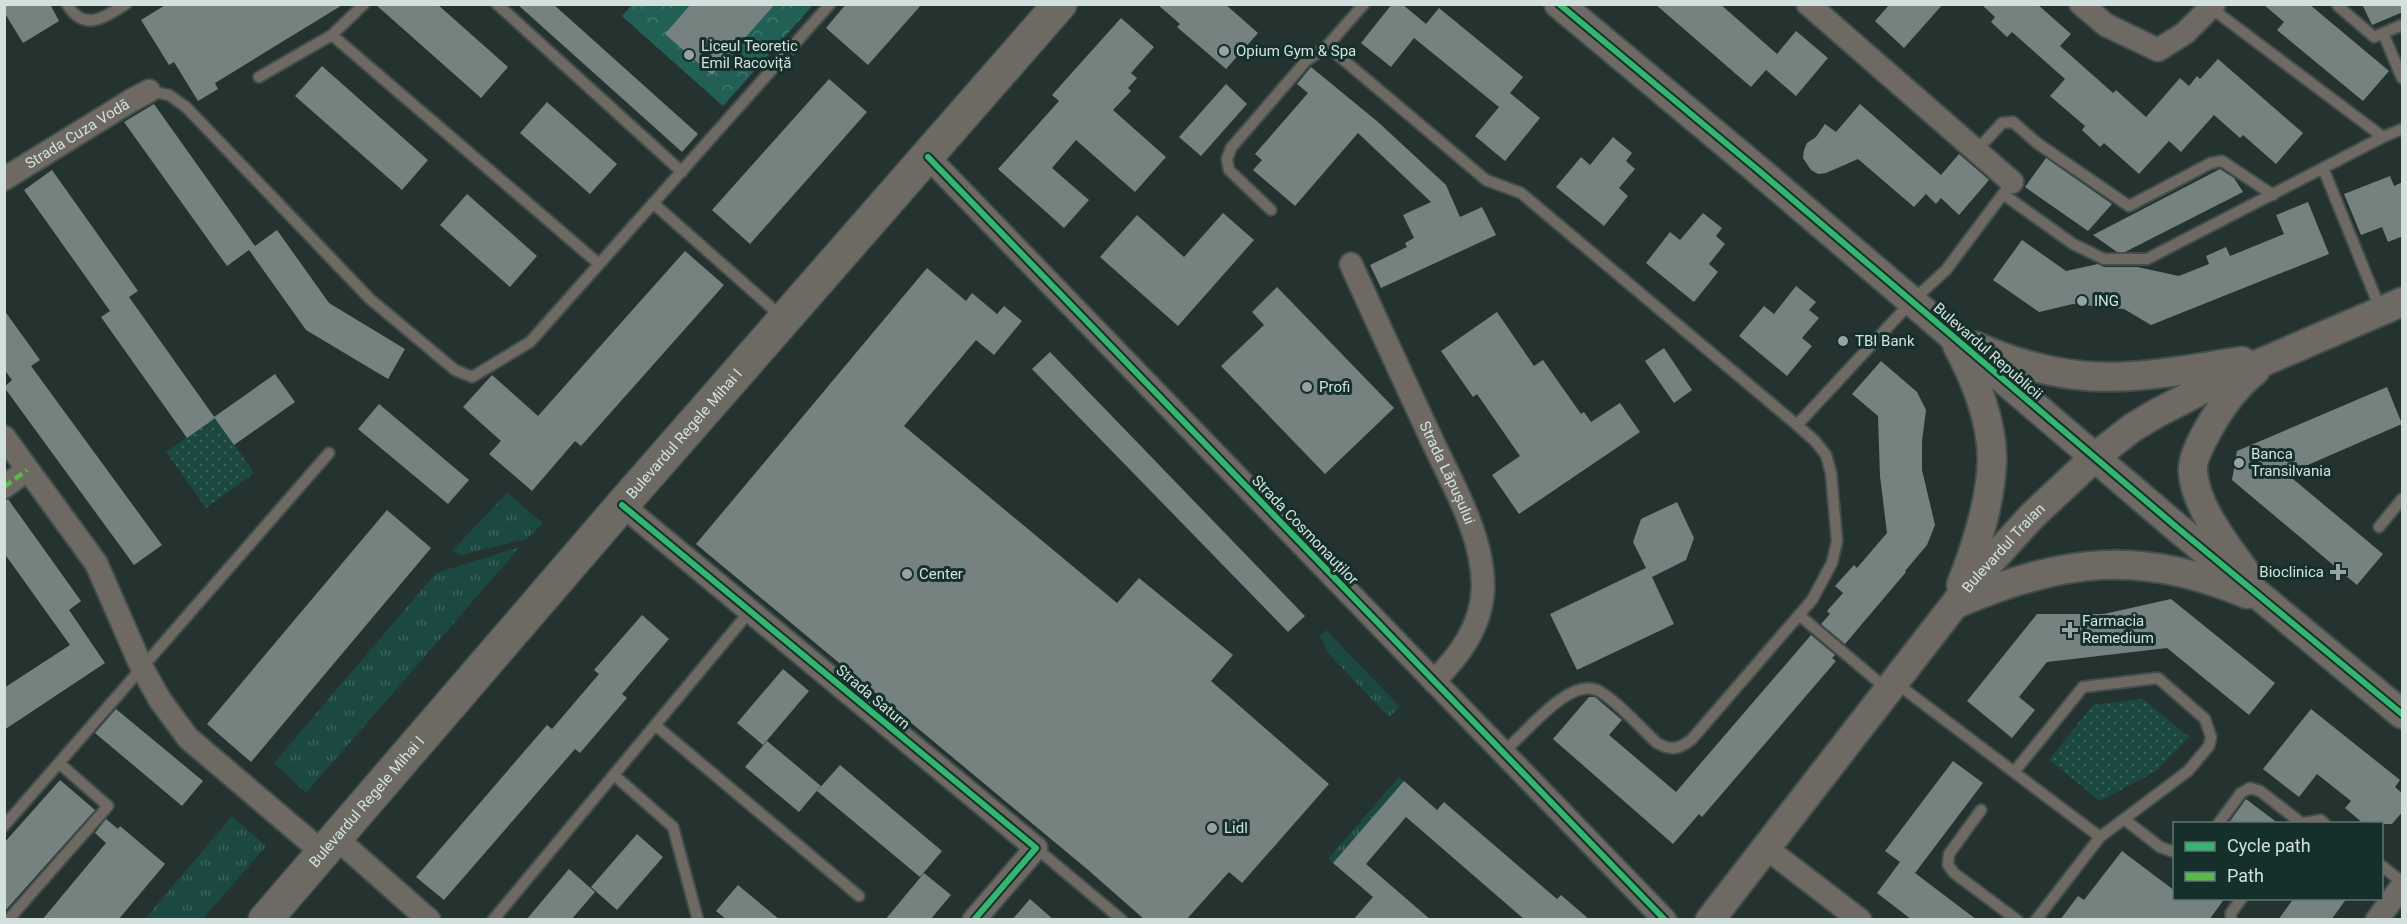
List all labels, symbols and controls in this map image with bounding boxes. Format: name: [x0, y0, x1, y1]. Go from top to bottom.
place label: Liceul Teoretic Emil Racoviță: [701, 37, 798, 72]
place label: Opium Gym & Spa: [1236, 42, 1356, 60]
marker: Opium Gym & Spa: [1217, 44, 1231, 58]
marker: Liceul Teoretic Emil Racoviță: [682, 48, 696, 62]
street label: Strada Cuza Vodă: [22, 95, 133, 173]
place label: ING: [2094, 292, 2119, 310]
marker: ING: [2075, 294, 2089, 308]
street label: Bulevardul Republicii: [1930, 299, 2046, 403]
place label: TBI Bank: [1855, 332, 1915, 350]
marker: TBI Bank: [1836, 334, 1850, 348]
street label: Bulevardul Regele Mihai I: [622, 365, 746, 503]
place label: Profi: [1319, 378, 1350, 396]
marker: Profi: [1300, 380, 1314, 394]
street label: Strada Lăpușului: [1415, 418, 1479, 527]
place label: Banca Transilvania: [2251, 445, 2331, 480]
marker: Banca Transilvania: [2232, 456, 2246, 470]
street label: Strada Cosmonauților: [1248, 471, 1362, 589]
street label: Bulevardul Traian: [1958, 499, 2049, 596]
place label: Bioclinica: [2259, 563, 2324, 581]
marker: Bioclinica: [2329, 563, 2347, 581]
place label: Center: [919, 565, 963, 583]
marker: Center: [900, 567, 914, 581]
place label: Farmacia Remedium: [2082, 612, 2154, 647]
marker: Farmacia Remedium: [2063, 623, 2077, 637]
street label: Strada Saturn: [832, 661, 914, 733]
street label: Bulevardul Regele Mihai I: [305, 732, 428, 871]
place label: Lidl: [1224, 819, 1248, 837]
marker: Lidl: [1205, 821, 1219, 835]
legend: [2173, 822, 2383, 900]
text: Cycle path: [2227, 835, 2311, 856]
text: Path: [2227, 865, 2264, 886]

